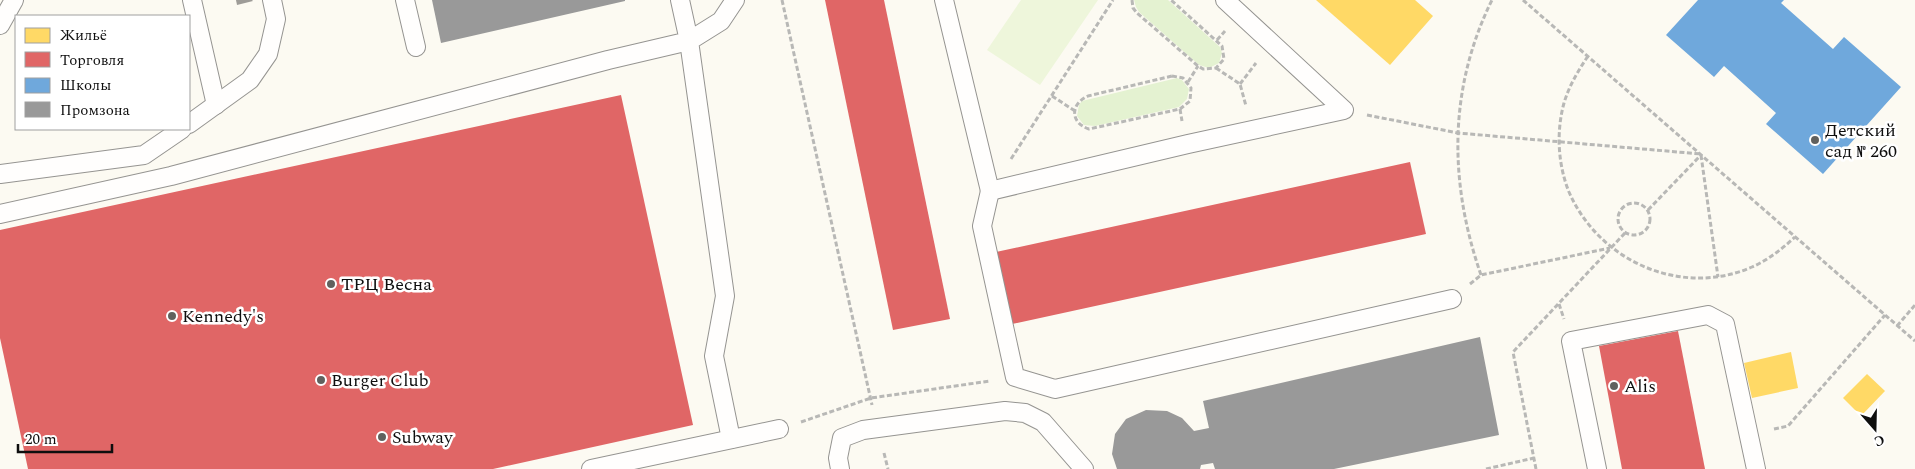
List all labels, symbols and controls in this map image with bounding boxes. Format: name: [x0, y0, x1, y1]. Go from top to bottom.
legend: [15, 15, 190, 130]
text: Жильё: [60, 24, 107, 47]
text: Торговля: [60, 49, 124, 72]
text: Школы: [60, 74, 111, 97]
text: Промзона: [60, 99, 131, 122]
place label: Детский сад № 260: [1825, 117, 1897, 165]
marker: Детский сад № 260: [1809, 134, 1821, 146]
place label: ТРЦ Весна: [341, 271, 432, 298]
marker: ТРЦ Весна: [325, 278, 337, 290]
place label: Kennedy's: [182, 303, 264, 330]
marker: Kennedy's: [166, 310, 178, 322]
place label: Burger Club: [331, 367, 429, 394]
place label: Alis: [1624, 373, 1656, 400]
marker: Burger Club: [315, 374, 327, 386]
marker: Alis: [1608, 380, 1620, 392]
north arrow: [1850, 404, 1900, 454]
scale bar: [18, 422, 111, 454]
place label: Subway: [392, 424, 454, 451]
text: 20 m: [25, 428, 57, 451]
text: С: [1871, 429, 1888, 452]
marker: Subway: [376, 431, 388, 443]

